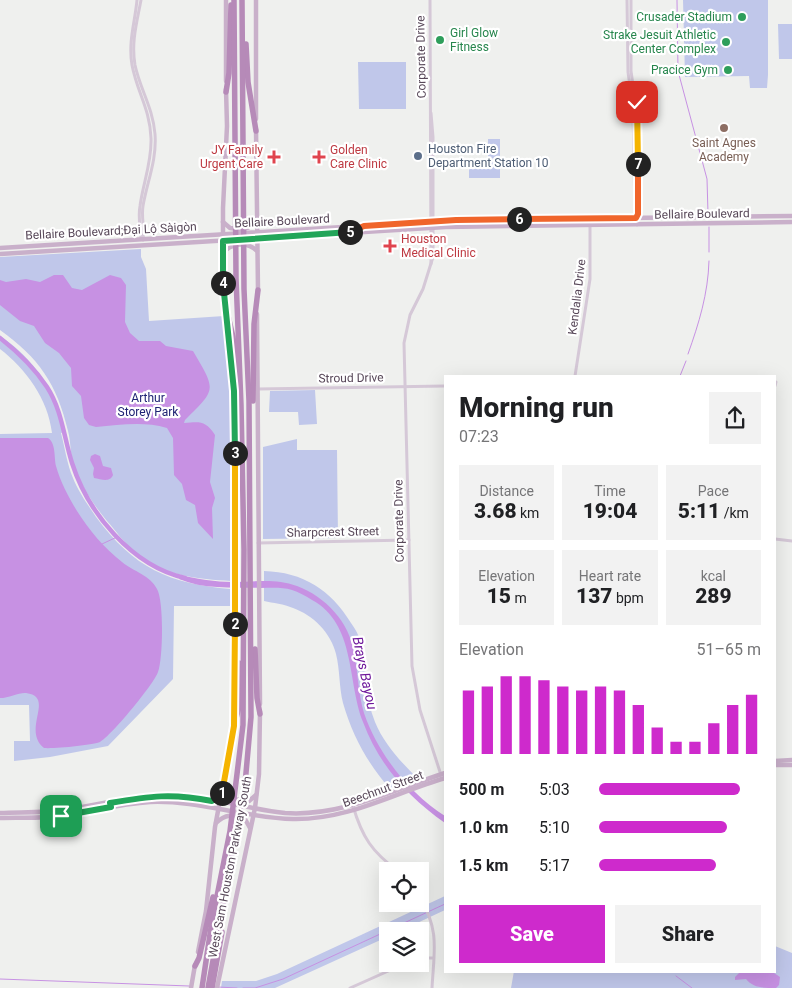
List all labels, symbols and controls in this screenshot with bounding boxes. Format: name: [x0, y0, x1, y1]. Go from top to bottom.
place label: Crusader Stadium: [636, 10, 732, 24]
marker: Crusader Stadium: [736, 11, 748, 23]
street label: Corporate Drive: [413, 15, 429, 99]
place label: Girl Glow Fitness: [450, 26, 498, 54]
place label: Strake Jesuit Athletic Center Complex: [603, 28, 716, 56]
marker: Girl Glow Fitness: [434, 34, 446, 46]
marker: Strake Jesuit Athletic Center Complex: [720, 36, 732, 48]
place label: Pracice Gym: [651, 63, 718, 77]
marker: Pracice Gym: [722, 64, 734, 76]
pin: [616, 81, 658, 123]
icon: check: [623, 88, 651, 116]
marker: Saint Agnes Academy: [718, 122, 730, 134]
place label: Saint Agnes Academy: [692, 136, 756, 164]
place label: Houston Fire Department Station 10: [428, 142, 549, 170]
place label: JY Family Urgent Care: [200, 143, 263, 171]
place label: Golden Care Clinic: [330, 143, 387, 171]
marker: JY Family Urgent Care: [267, 150, 281, 164]
marker: Golden Care Clinic: [312, 150, 326, 164]
marker: Houston Fire Department Station 10: [412, 150, 424, 162]
pin: 7: [626, 152, 650, 176]
text: 7: [634, 156, 643, 172]
pin: 6: [506, 206, 532, 232]
street label: Bellaire Boulevard: [654, 206, 750, 222]
text: 6: [515, 211, 524, 227]
street label: Bellaire Boulevard: [234, 212, 330, 230]
street label: Bellaire Boulevard;Đại Lộ Sàigòn: [25, 220, 197, 242]
pin: 5: [338, 220, 362, 244]
text: 5: [346, 224, 355, 240]
place label: Houston Medical Clinic: [401, 232, 476, 260]
marker: Houston Medical Clinic: [383, 239, 397, 253]
street label: Kendalia Drive: [565, 258, 589, 336]
pin: 4: [210, 270, 236, 296]
text: 4: [219, 275, 228, 291]
street label: Stroud Drive: [318, 370, 384, 386]
park label: Arthur Storey Park: [118, 391, 179, 419]
text: Morning run: [459, 391, 614, 424]
button: share: [709, 392, 761, 444]
text: 07:23: [459, 427, 499, 446]
pin: 3: [222, 440, 248, 466]
text: 3: [231, 445, 240, 461]
street label: Corporate Drive: [391, 479, 407, 563]
text: Distance: [479, 483, 534, 499]
text: Time: [594, 483, 626, 499]
text: Pace: [698, 483, 729, 499]
text: 3.68: [474, 499, 517, 523]
text: 19:04: [583, 499, 637, 523]
text: 5:11: [678, 499, 720, 523]
text: km: [517, 505, 539, 521]
text: /km: [720, 505, 749, 521]
street label: Sharpcrest Street: [287, 524, 379, 540]
text: Elevation: [478, 568, 535, 584]
text: Heart rate: [579, 568, 641, 584]
text: kcal: [701, 568, 726, 584]
text: 15: [487, 584, 511, 608]
text: 137: [576, 584, 612, 608]
text: 289: [695, 584, 732, 608]
text: m: [511, 590, 527, 606]
text: bpm: [612, 590, 644, 606]
pin: 2: [222, 612, 248, 636]
text: 2: [231, 616, 240, 632]
water label: Brays Bayou: [349, 635, 381, 711]
text: Elevation: [459, 640, 524, 659]
text: 51–65 m: [697, 640, 761, 659]
street label: Beechnut Street: [341, 768, 425, 810]
street label: West Sam Houston Parkway South: [205, 775, 255, 959]
pin: 1: [210, 780, 234, 806]
text: 500 m: [459, 780, 504, 799]
text: 5:03: [539, 780, 570, 799]
text: 1: [218, 785, 227, 801]
pin: [40, 795, 82, 837]
icon: arrive: [47, 802, 75, 830]
text: 1.0 km: [459, 818, 508, 837]
text: 5:10: [539, 818, 570, 837]
text: 1.5 km: [459, 856, 508, 875]
text: 5:17: [539, 856, 570, 875]
map controls: [379, 862, 429, 972]
button: locate: [379, 862, 429, 912]
button: Save: [459, 905, 605, 963]
button: Share: [615, 905, 761, 963]
button: layers: [379, 922, 429, 972]

